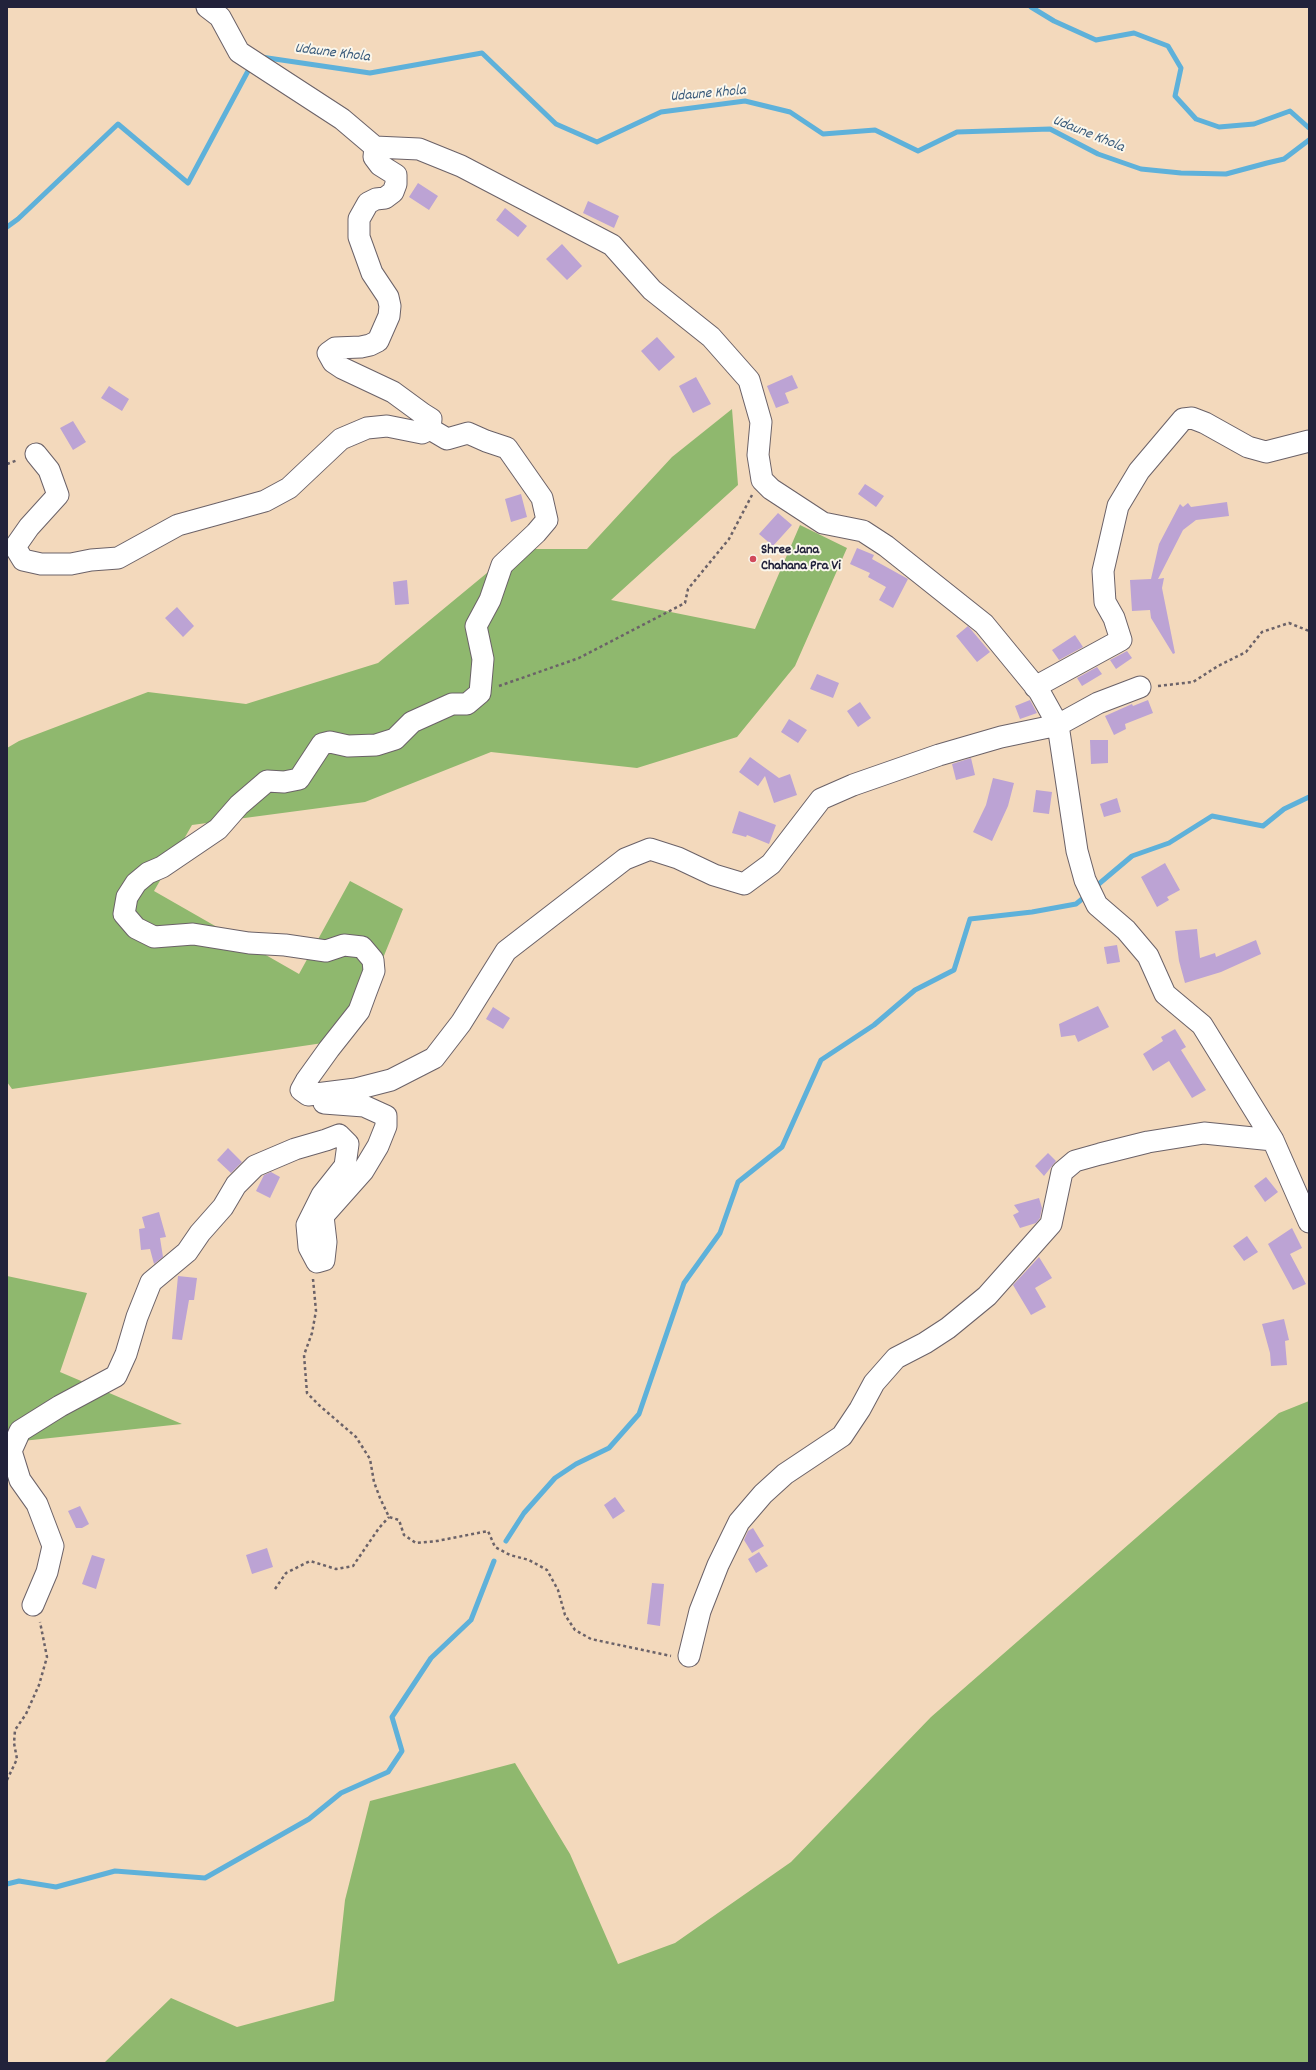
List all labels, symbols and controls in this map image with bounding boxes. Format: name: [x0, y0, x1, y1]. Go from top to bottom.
water label: Udaune Khola: [293, 40, 371, 68]
water label: Udaune Khola: [669, 83, 747, 107]
water label: Udaune Khola: [1049, 112, 1127, 158]
place label: Shree Jana Chahana Pra Vi: [761, 543, 841, 576]
marker: Shree Jana Chahana Pra Vi: [748, 554, 758, 564]

